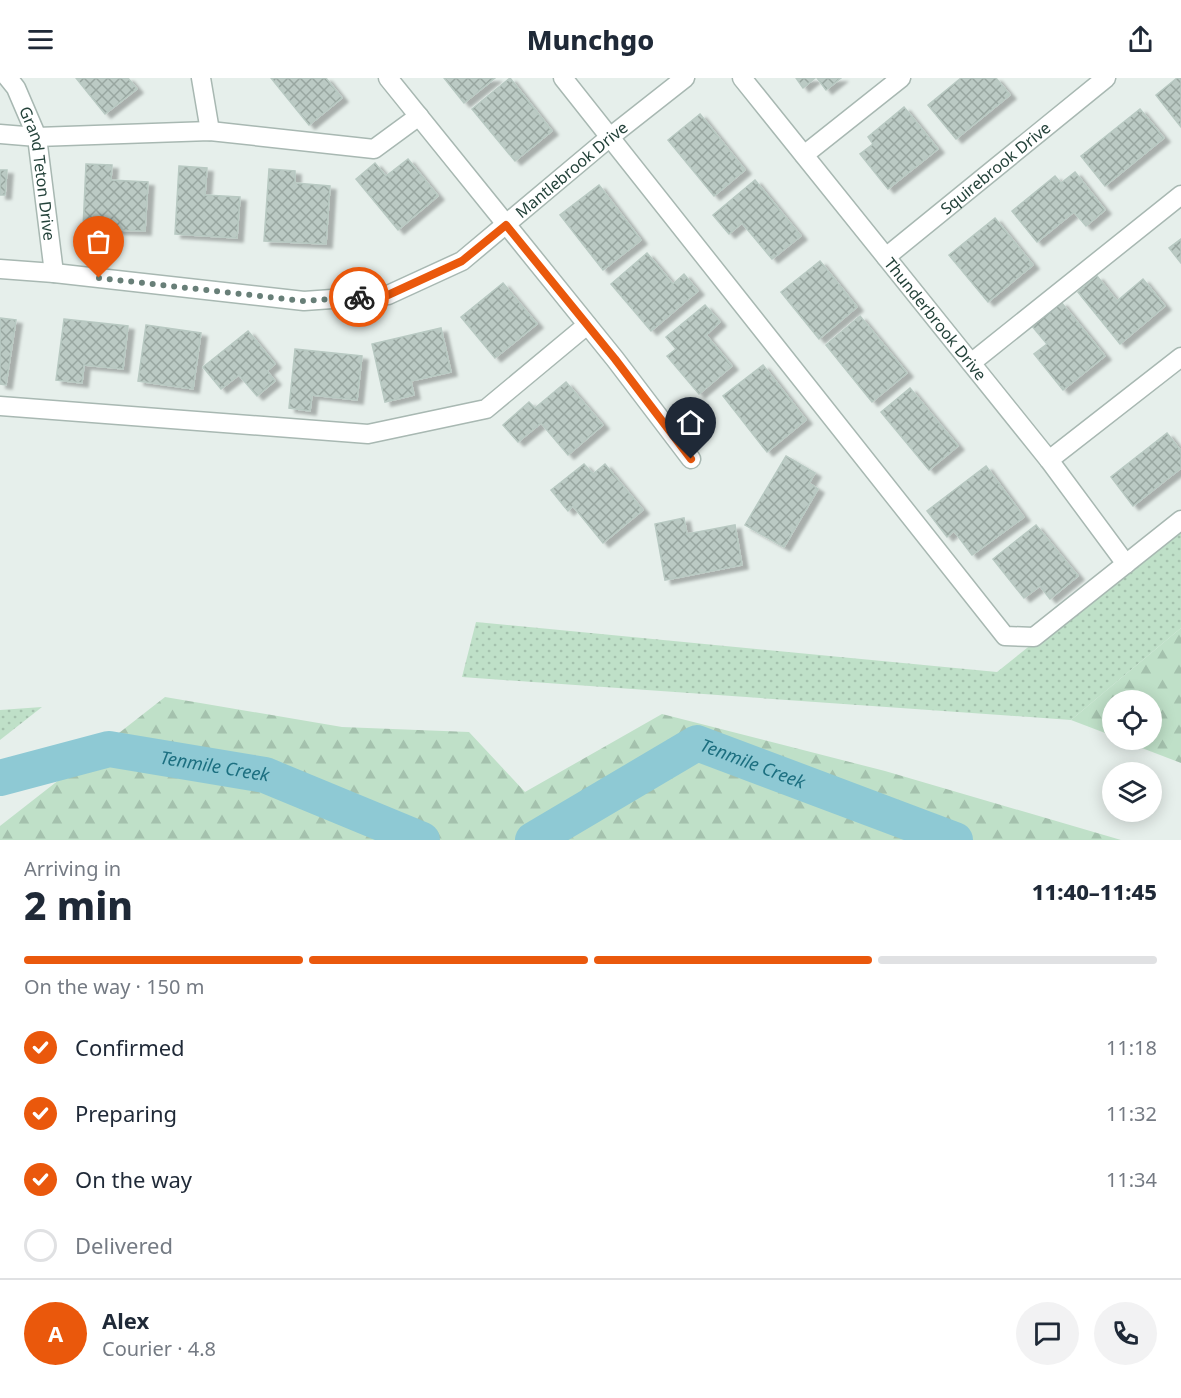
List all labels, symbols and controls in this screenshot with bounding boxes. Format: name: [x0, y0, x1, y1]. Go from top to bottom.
text: Munchgo: [527, 21, 654, 58]
icon: menu: [24, 23, 57, 56]
icon: share: [1124, 23, 1157, 56]
street label: Grand Teton Drive: [14, 103, 61, 242]
street label: Mantlebrook Drive: [511, 116, 632, 223]
street label: Squirebrook Drive: [936, 117, 1055, 219]
pin: [73, 216, 124, 278]
icon: bag: [82, 225, 115, 258]
street label: Thunderbrook Drive: [879, 253, 992, 385]
courier: [329, 267, 389, 327]
icon: bike: [343, 281, 376, 314]
pin: [665, 397, 716, 459]
icon: home: [674, 406, 707, 439]
map controls: [1102, 690, 1162, 822]
button: locate: [1102, 690, 1162, 750]
water label: Tenmile Creek: [697, 732, 810, 794]
water label: Tenmile Creek: [159, 745, 272, 787]
button: layers: [1102, 762, 1162, 822]
text: Arriving in: [24, 855, 121, 882]
text: 11:40–11:45: [1032, 876, 1157, 906]
text: 2 min: [24, 878, 133, 931]
text: On the way · 150 m: [24, 973, 204, 1000]
icon: check: [24, 1031, 57, 1064]
text: Confirmed: [75, 1032, 185, 1062]
text: 11:18: [1106, 1034, 1157, 1061]
icon: check: [24, 1097, 57, 1130]
text: Preparing: [75, 1098, 177, 1128]
text: 11:32: [1106, 1100, 1157, 1127]
icon: check: [24, 1163, 57, 1196]
text: On the way: [75, 1164, 192, 1194]
text: 11:34: [1106, 1166, 1157, 1193]
text: Delivered: [75, 1230, 173, 1260]
button: chat: [1016, 1302, 1079, 1365]
button: phone: [1094, 1302, 1157, 1365]
text: Alex: [102, 1305, 149, 1335]
text: A: [48, 1318, 63, 1348]
text: Courier · 4.8: [102, 1335, 216, 1362]

